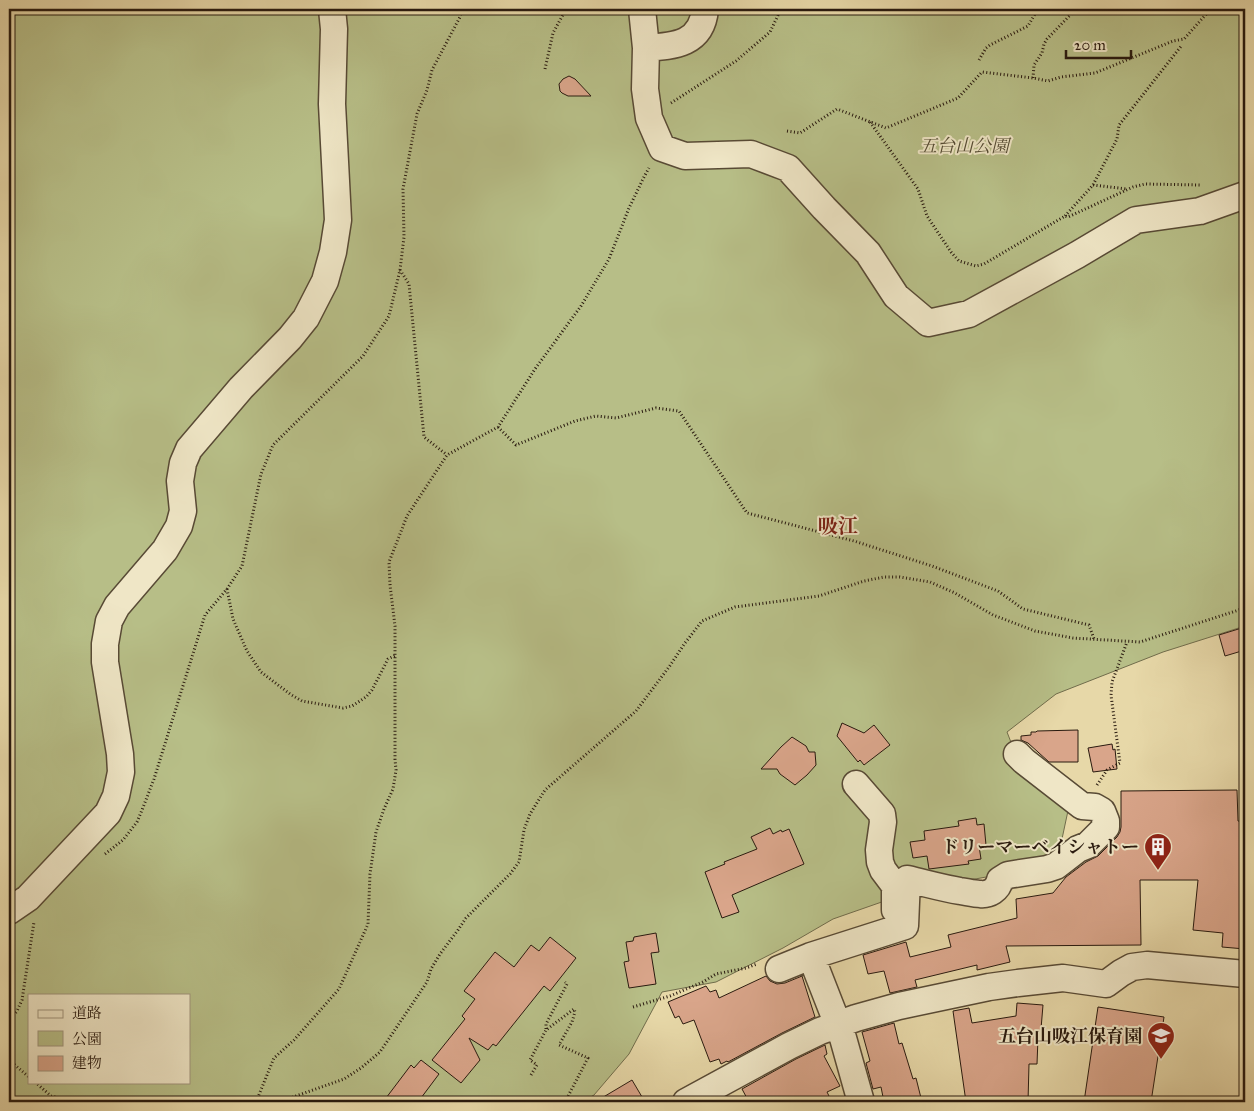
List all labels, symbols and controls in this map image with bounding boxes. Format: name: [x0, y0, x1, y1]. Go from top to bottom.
scale bar: [1066, 28, 1132, 60]
text: 20 m: [1074, 36, 1106, 54]
park label: 五台山公園: [919, 135, 1012, 157]
district label: 吸江: [818, 514, 858, 538]
building icon: ドリーマーベイシャトー: [1143, 832, 1173, 871]
place label: ドリーマーベイシャトー: [941, 836, 1139, 858]
legend: [28, 994, 190, 1084]
text: 道路: [72, 1004, 102, 1022]
school or university icon: 五台山吸江保育園: [1146, 1021, 1176, 1060]
place label: 五台山吸江保育園: [998, 1025, 1142, 1047]
text: 公園: [72, 1030, 102, 1048]
text: 建物: [72, 1054, 102, 1072]

